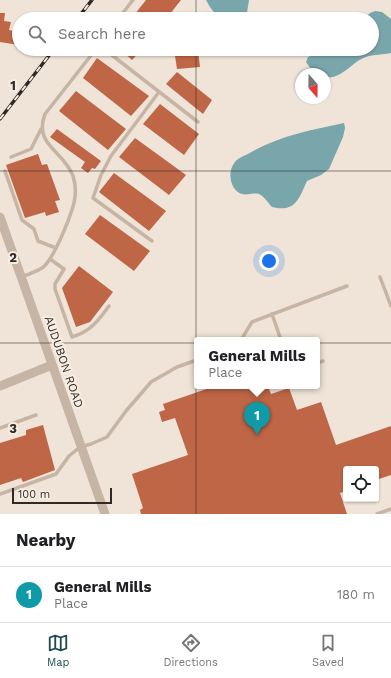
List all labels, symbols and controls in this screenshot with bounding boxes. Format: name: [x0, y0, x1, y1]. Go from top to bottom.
search box: [12, 12, 379, 56]
icon: search: [26, 23, 48, 45]
text: Search here: [58, 25, 146, 43]
north arrow: [295, 68, 331, 104]
text: 1: [10, 78, 16, 93]
text: 2: [9, 250, 17, 265]
your location: [259, 251, 279, 271]
street label: AUDUBON ROAD: [42, 314, 86, 410]
popup: [194, 337, 320, 389]
text: General Mills: [208, 347, 306, 365]
text: Place: [208, 365, 242, 380]
pin: 1: [244, 402, 270, 435]
text: 3: [9, 421, 17, 436]
map controls: [343, 466, 379, 502]
button: locate: [343, 466, 379, 502]
scale bar: [12, 486, 112, 505]
text: 100 m: [18, 488, 50, 501]
text: Nearby: [16, 530, 75, 550]
text: General Mills: [54, 578, 151, 596]
text: 1: [26, 587, 32, 602]
text: 180 m: [337, 587, 375, 602]
text: Place: [54, 596, 88, 611]
tab: Map: [47, 632, 69, 669]
tab: Directions: [164, 632, 218, 669]
tab: Saved: [312, 632, 344, 669]

